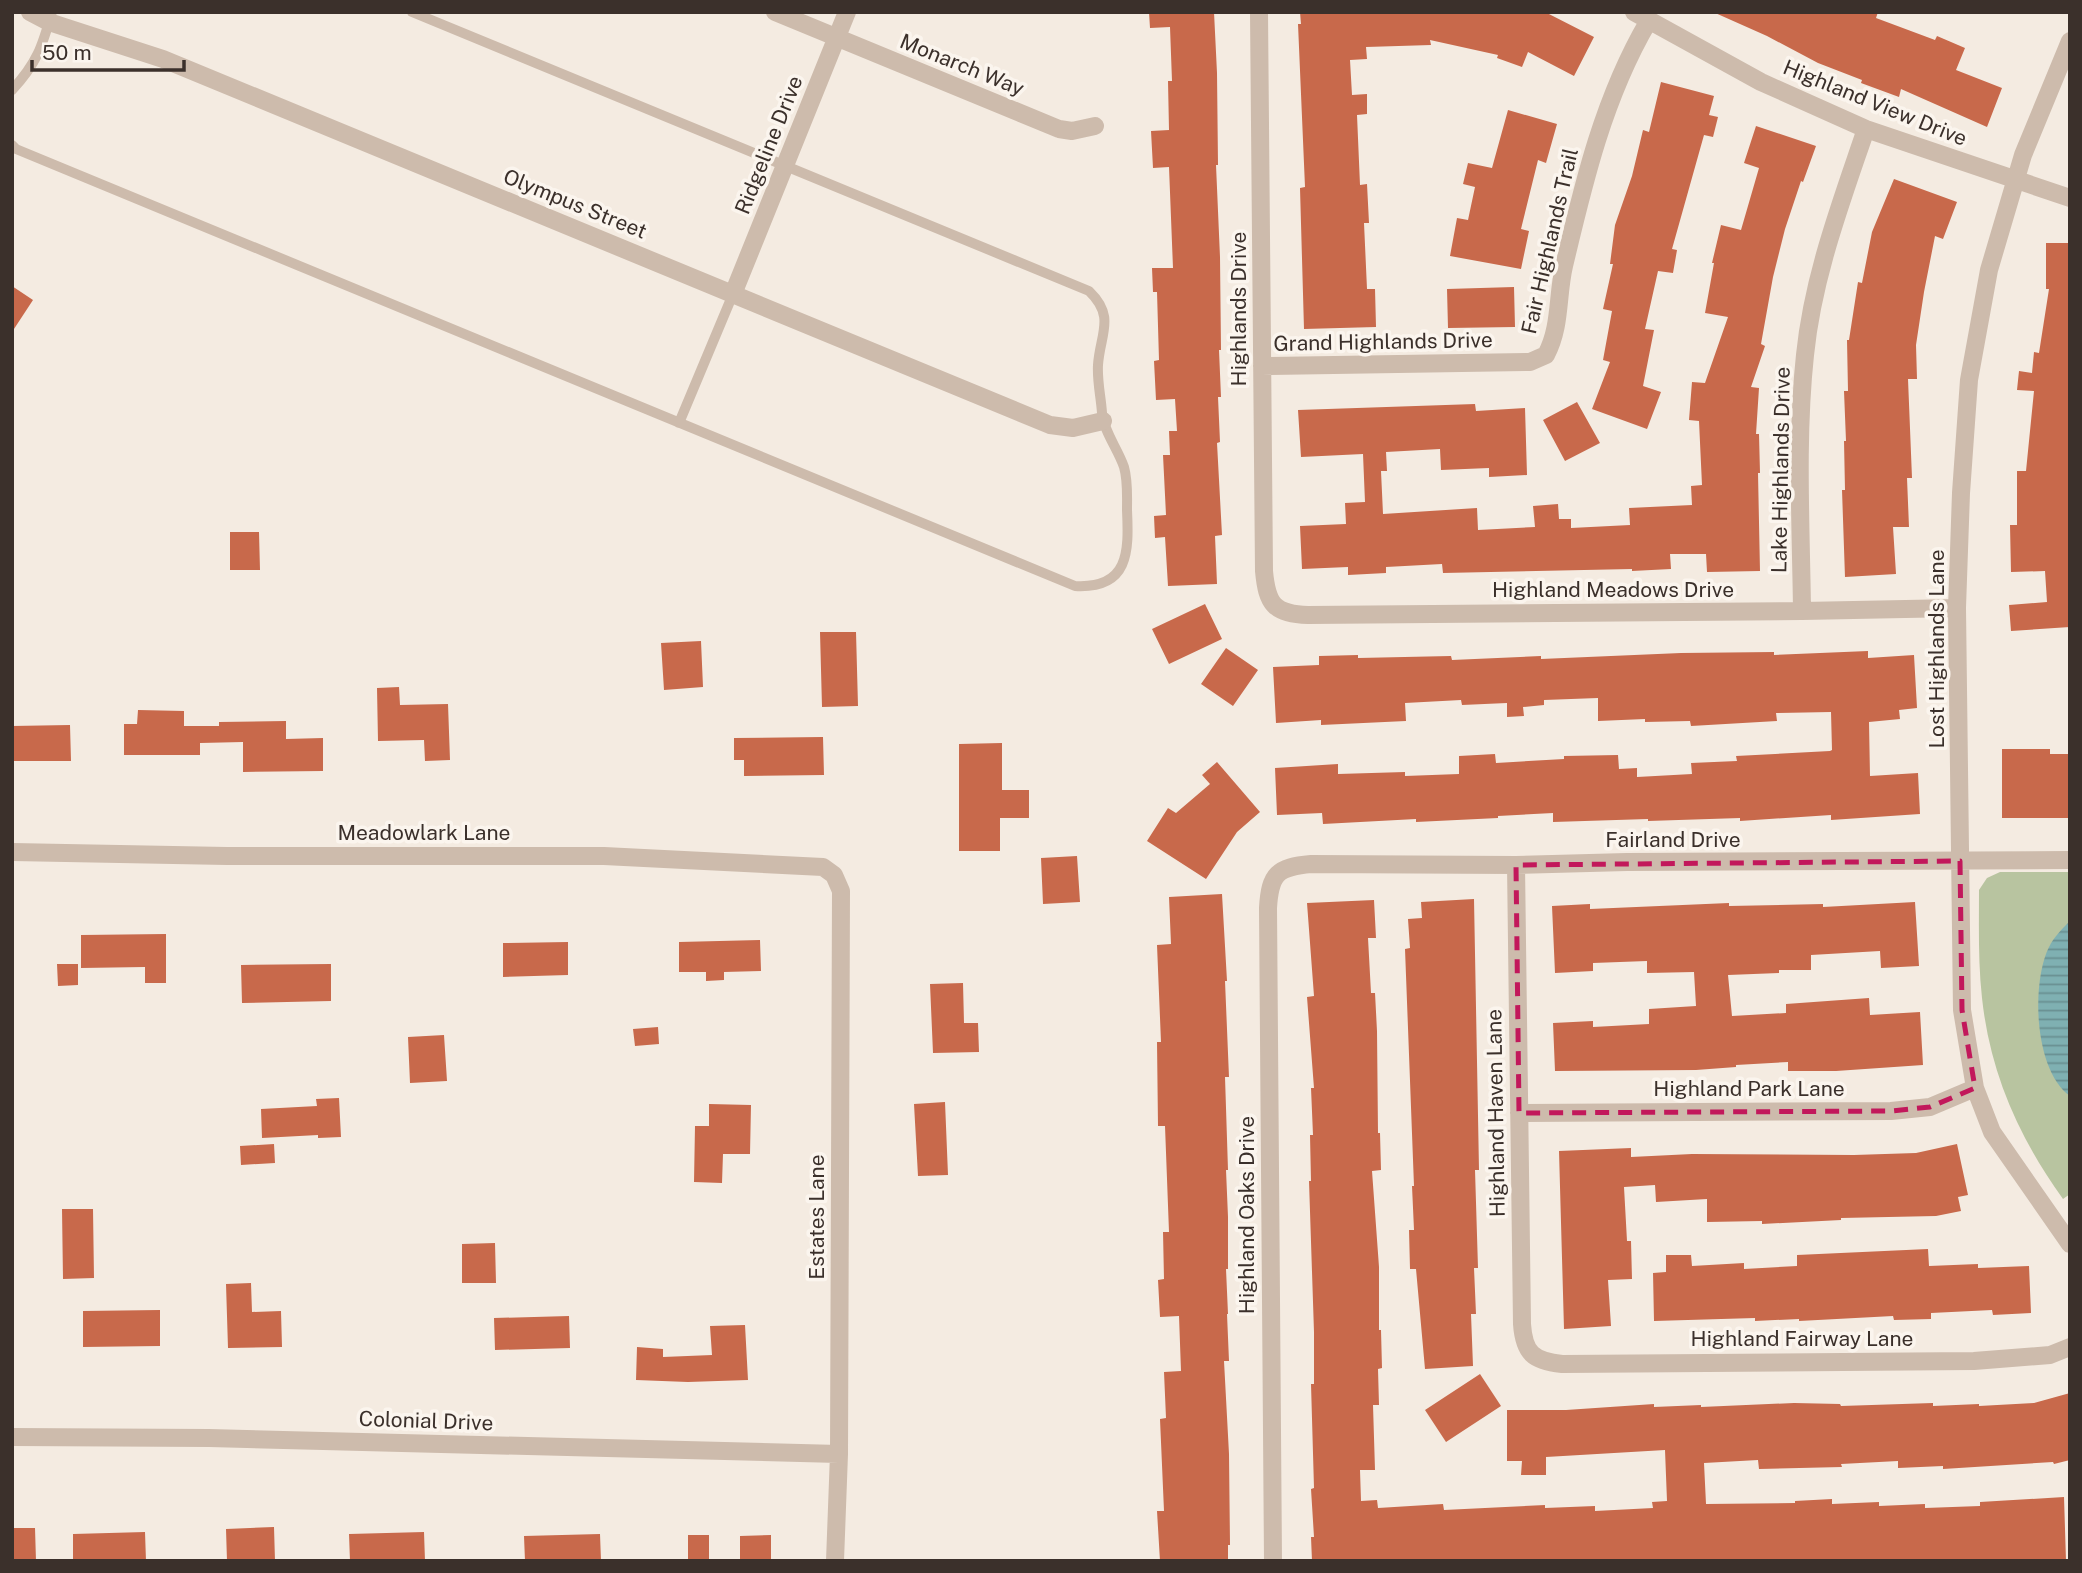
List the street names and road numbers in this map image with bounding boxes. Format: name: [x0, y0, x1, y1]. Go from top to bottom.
street label: Monarch Way: [896, 28, 1028, 101]
street label: Highland View Drive: [1780, 54, 1971, 151]
street label: Ridgeline Drive: [729, 72, 808, 218]
street label: Fair Highlands Trail: [1516, 145, 1583, 336]
street label: Olympus Street: [500, 163, 650, 244]
street label: Highlands Drive: [1226, 232, 1251, 386]
street label: Grand Highlands Drive: [1273, 327, 1493, 356]
street label: Lake Highlands Drive: [1766, 367, 1795, 573]
street label: Lost Highlands Lane: [1924, 549, 1949, 749]
street label: Highland Meadows Drive: [1492, 577, 1734, 602]
street label: Meadowlark Lane: [338, 820, 510, 845]
street label: Fairland Drive: [1605, 827, 1741, 852]
street label: Highland Haven Lane: [1481, 1009, 1510, 1217]
street label: Highland Park Lane: [1653, 1076, 1845, 1101]
street label: Highland Oaks Drive: [1234, 1116, 1259, 1314]
street label: Estates Lane: [804, 1154, 829, 1280]
street label: Highland Fairway Lane: [1691, 1326, 1913, 1351]
street label: Colonial Drive: [358, 1406, 494, 1435]

